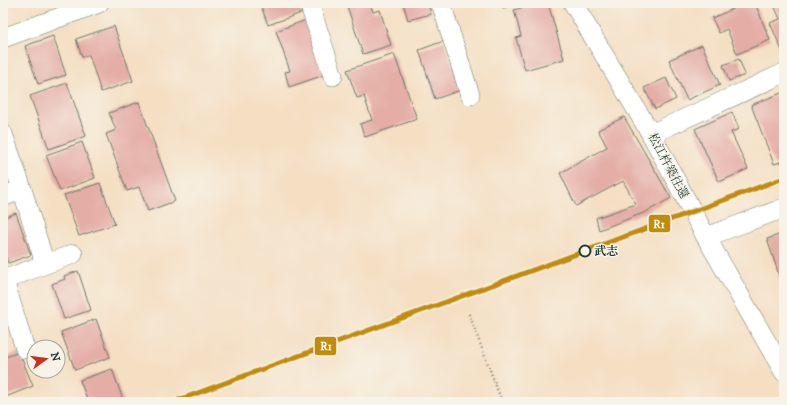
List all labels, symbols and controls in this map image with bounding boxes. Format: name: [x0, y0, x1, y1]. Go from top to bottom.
street label: 松江杵築往還: [644, 131, 692, 201]
line badge: R1: [648, 214, 671, 233]
text: R1: [653, 218, 665, 232]
marker: 武志: [578, 244, 592, 258]
place label: 武志: [594, 244, 618, 259]
line badge: R1: [314, 336, 337, 356]
north arrow: [26, 339, 66, 379]
text: R1: [320, 340, 332, 354]
text: N: [47, 351, 63, 363]

